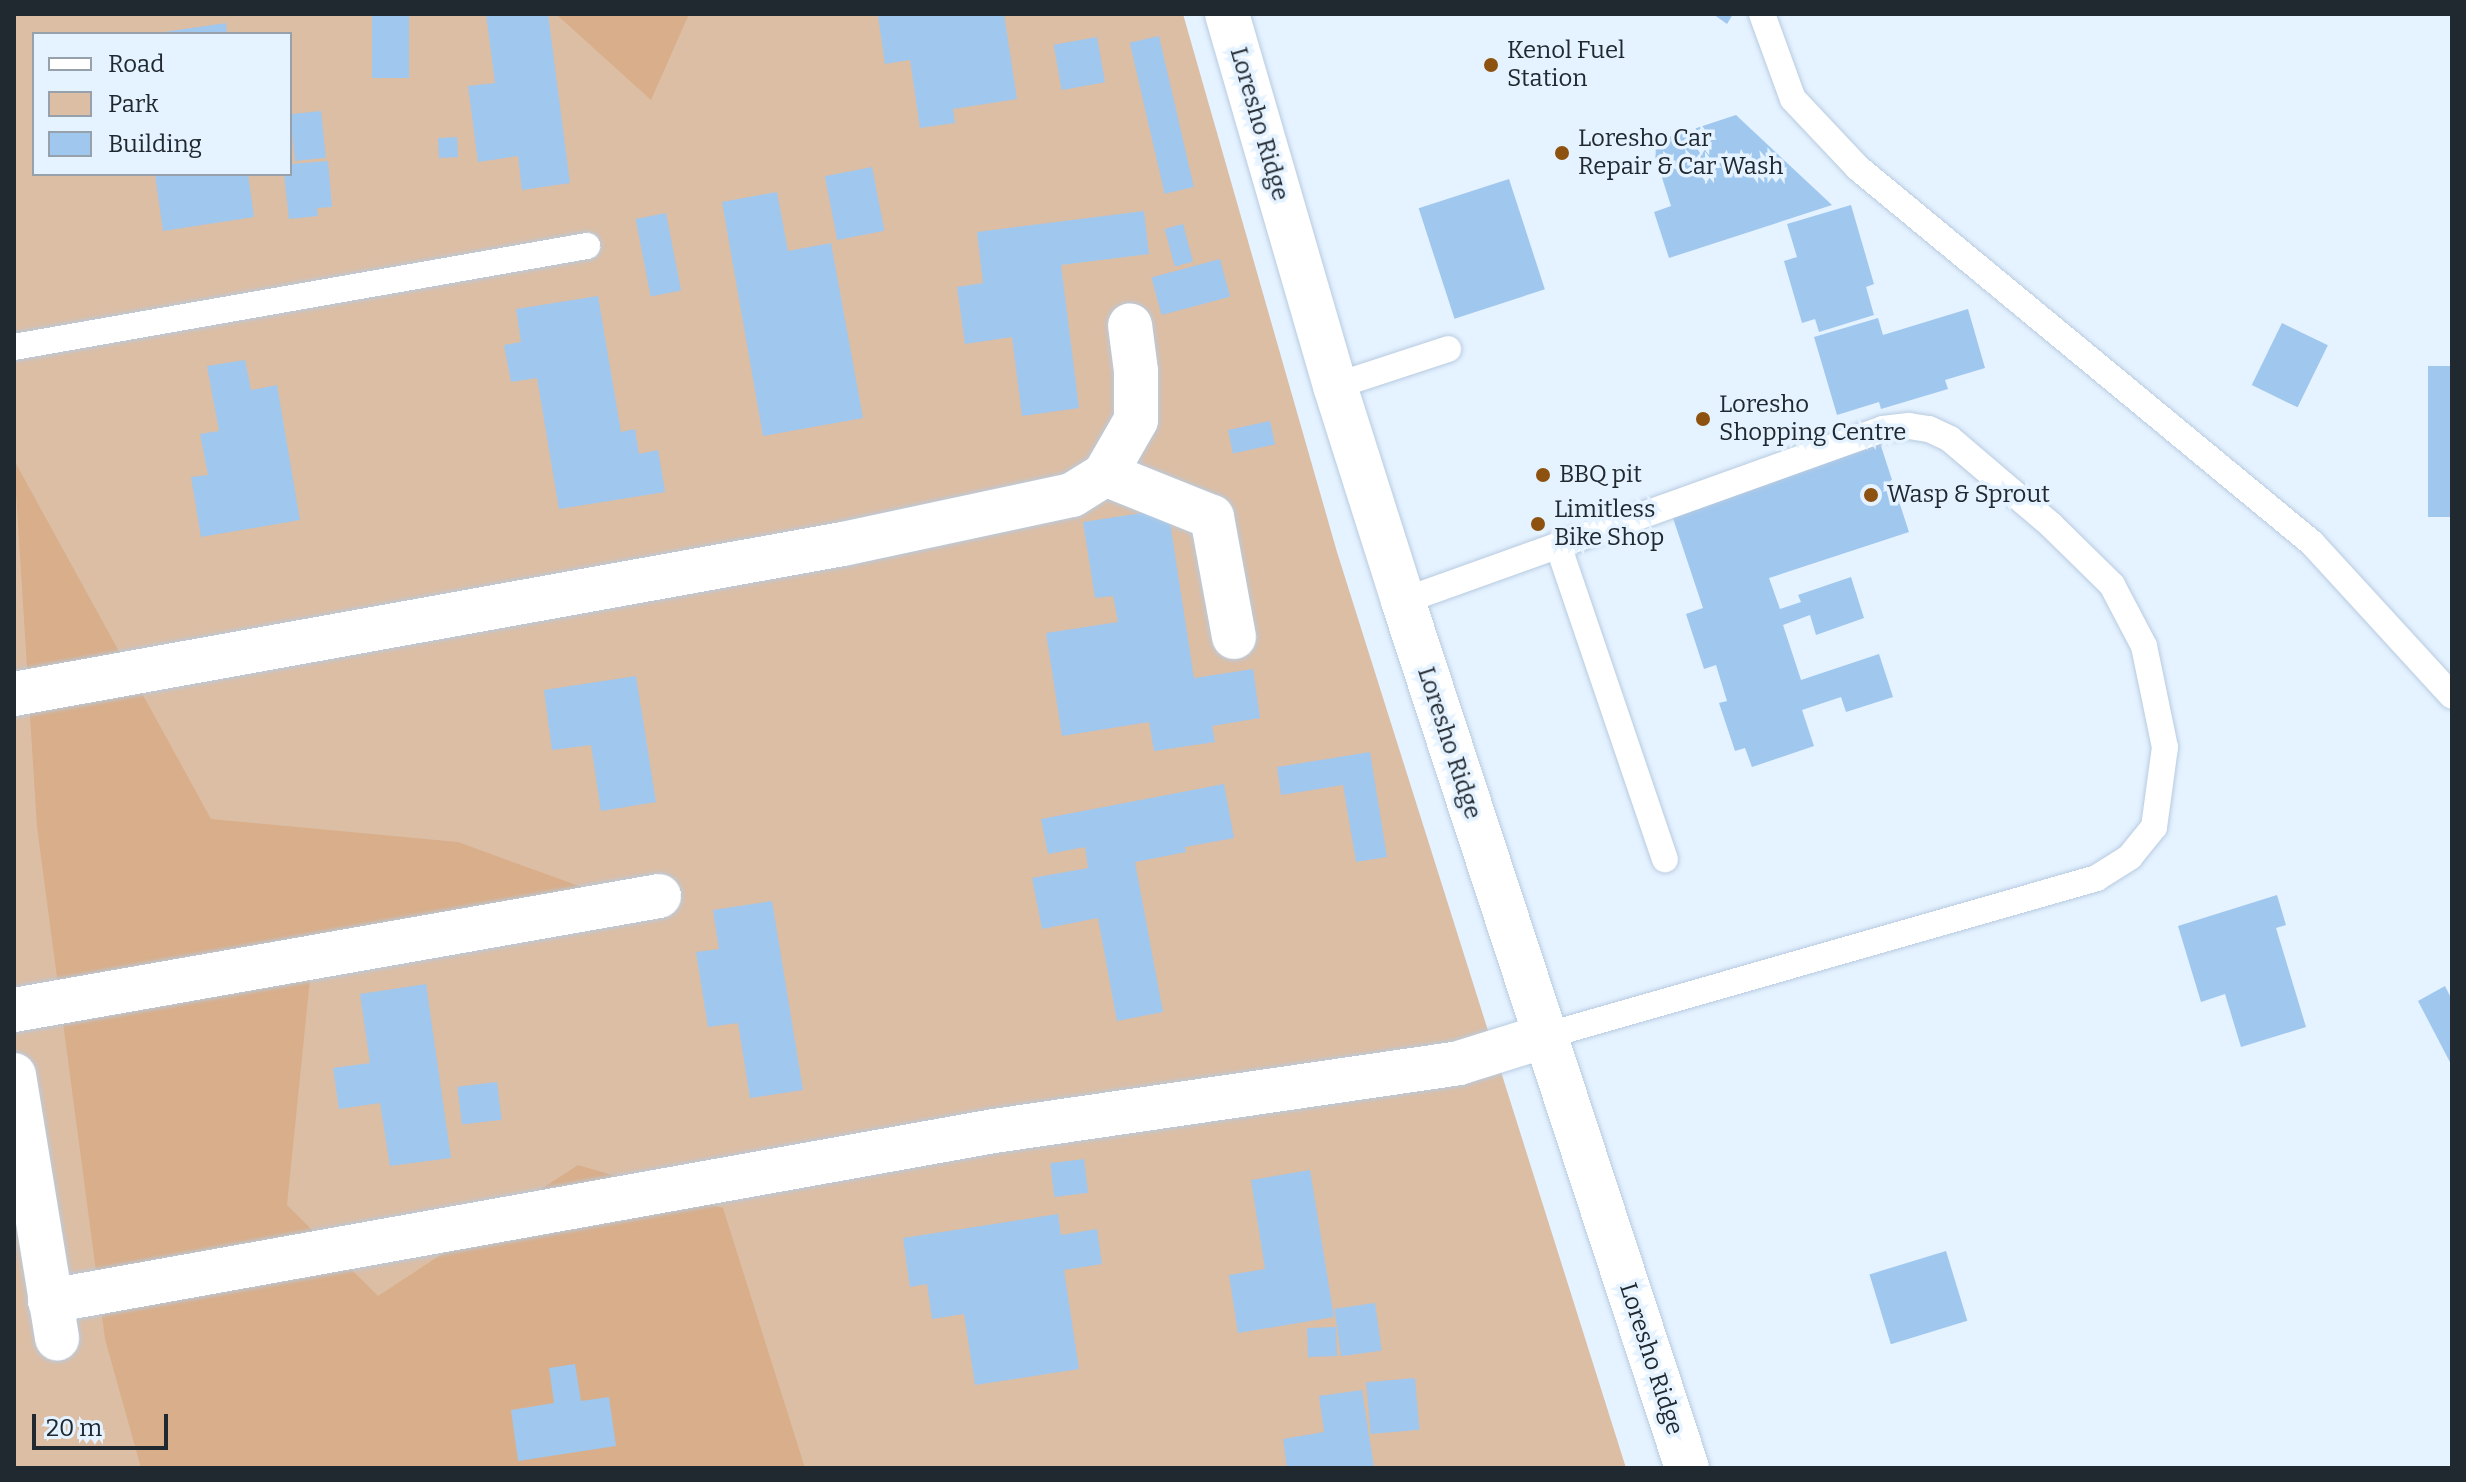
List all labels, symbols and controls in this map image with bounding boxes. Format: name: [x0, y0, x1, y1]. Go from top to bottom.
legend: [32, 32, 292, 176]
place label: Kenol Fuel Station: [1507, 37, 1625, 93]
street label: Loresho Ridge: [1223, 44, 1295, 204]
text: Road: [108, 50, 164, 78]
marker: Kenol Fuel Station: [1482, 56, 1500, 74]
text: Park: [108, 90, 159, 118]
place label: Loresho Car Repair & Car Wash: [1578, 125, 1783, 181]
text: Building: [108, 130, 202, 158]
marker: Loresho Car Repair & Car Wash: [1553, 144, 1571, 162]
place label: Loresho Shopping Centre: [1719, 391, 1906, 447]
marker: Loresho Shopping Centre: [1694, 410, 1712, 428]
place label: BBQ pit: [1559, 461, 1642, 489]
marker: BBQ pit: [1534, 466, 1552, 484]
place label: Wasp & Sprout: [1887, 481, 2050, 509]
marker: Wasp & Sprout: [1862, 486, 1880, 504]
place label: Limitless Bike Shop: [1554, 496, 1664, 552]
marker: Limitless Bike Shop: [1529, 515, 1547, 533]
street label: Loresho Ridge: [1411, 663, 1487, 823]
street label: Loresho Ridge: [1613, 1279, 1689, 1439]
scale bar: [36, 1398, 172, 1448]
text: 20 m: [46, 1414, 102, 1442]

